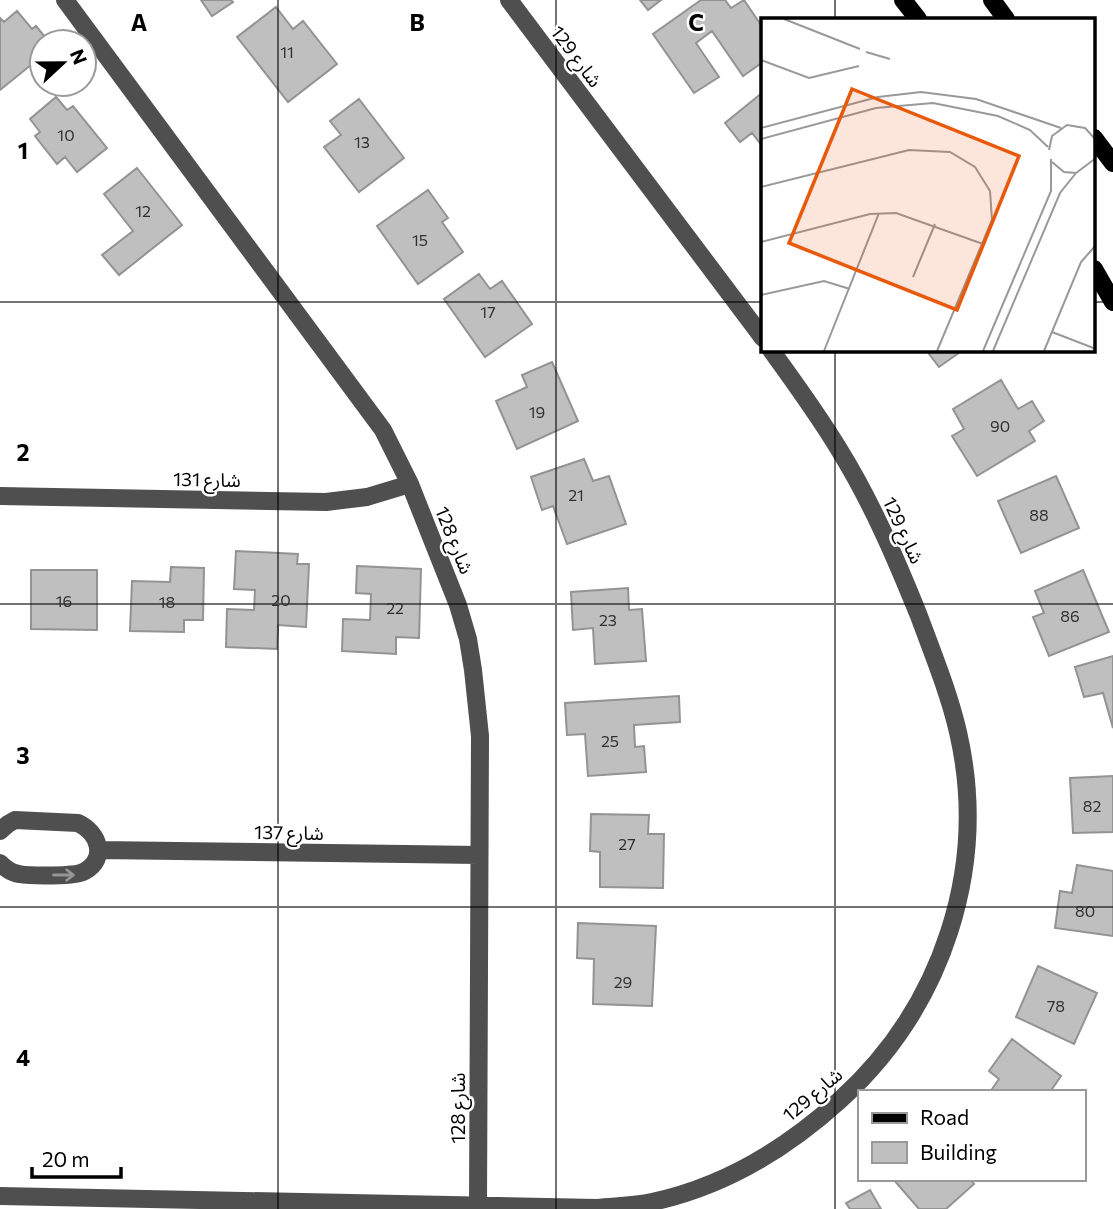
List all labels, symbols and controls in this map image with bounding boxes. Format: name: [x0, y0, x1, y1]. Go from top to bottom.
text: A: [131, 8, 148, 36]
text: B: [409, 8, 425, 36]
text: C: [688, 8, 704, 36]
inset map: [761, 18, 1096, 352]
street label: شارع 129: [544, 21, 607, 93]
north arrow: [28, 28, 98, 98]
house number: 11: [280, 42, 294, 61]
text: N: [66, 46, 93, 67]
house number: 10: [57, 125, 75, 144]
house number: 13: [354, 132, 370, 151]
text: 1: [18, 136, 28, 164]
house number: 12: [135, 201, 151, 220]
house number: 15: [412, 230, 428, 249]
house number: 17: [480, 302, 496, 321]
house number: 19: [529, 402, 545, 421]
house number: 90: [990, 416, 1010, 435]
text: 2: [16, 438, 30, 466]
street label: شارع 131: [173, 467, 241, 494]
house number: 21: [568, 485, 584, 504]
street label: شارع 129: [876, 493, 929, 568]
street label: شارع 128: [428, 503, 479, 578]
house number: 88: [1029, 505, 1049, 524]
house number: 20: [271, 590, 291, 609]
house number: 16: [56, 591, 72, 610]
house number: 18: [159, 592, 175, 611]
house number: 22: [386, 598, 404, 617]
house number: 86: [1060, 606, 1080, 625]
house number: 23: [599, 610, 617, 629]
house number: 25: [601, 731, 619, 750]
text: 3: [16, 741, 30, 769]
house number: 82: [1083, 796, 1101, 815]
street label: شارع 137: [254, 820, 324, 847]
house number: 27: [618, 834, 636, 853]
one-way arrow: [53, 868, 76, 882]
house number: 80: [1075, 901, 1095, 920]
house number: 29: [614, 972, 632, 991]
house number: 78: [1047, 996, 1065, 1015]
text: 4: [16, 1043, 30, 1071]
street label: شارع 129: [777, 1062, 848, 1128]
street label: شارع 128: [446, 1073, 472, 1143]
legend: [858, 1090, 1085, 1181]
text: Road: [920, 1104, 969, 1129]
scale bar: [32, 1136, 121, 1180]
text: Building: [920, 1139, 997, 1164]
text: 20 m: [42, 1146, 90, 1171]

